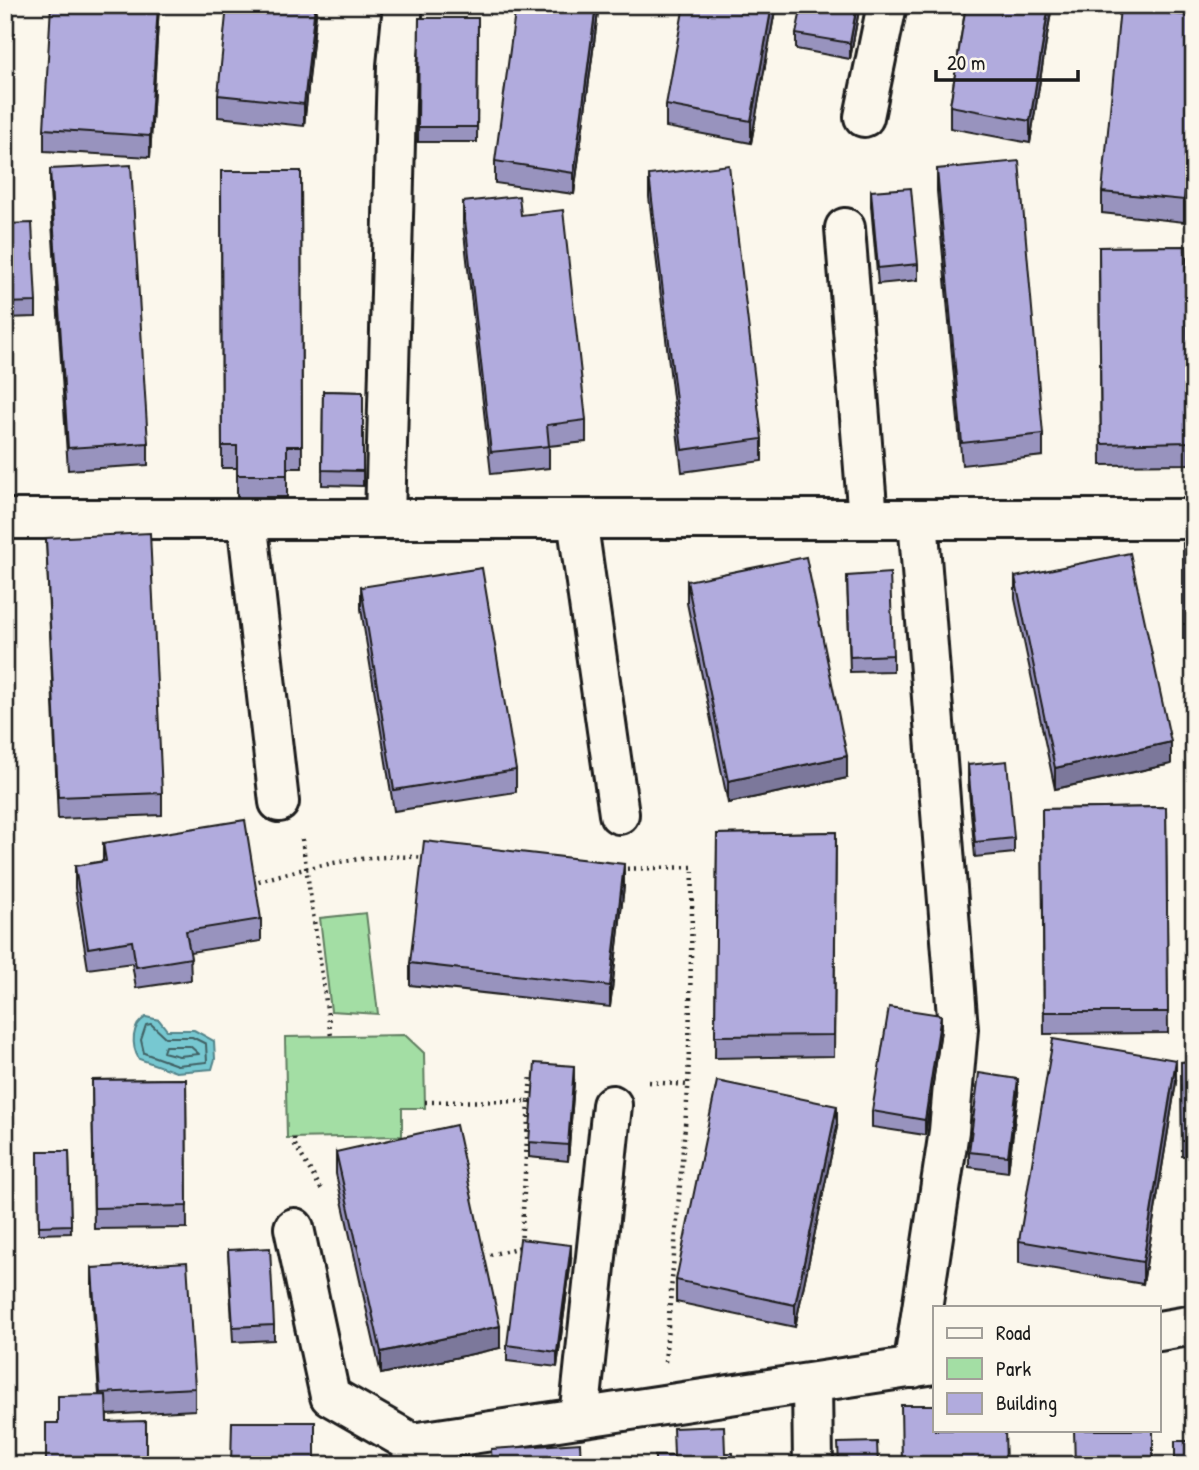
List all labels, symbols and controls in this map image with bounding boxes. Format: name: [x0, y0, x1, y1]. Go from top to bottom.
scale bar: [936, 38, 1078, 82]
text: 20 m: [947, 48, 985, 77]
legend: [933, 1306, 1160, 1432]
text: Road: [996, 1318, 1030, 1347]
text: Park: [996, 1354, 1031, 1383]
text: Building: [996, 1388, 1057, 1417]

